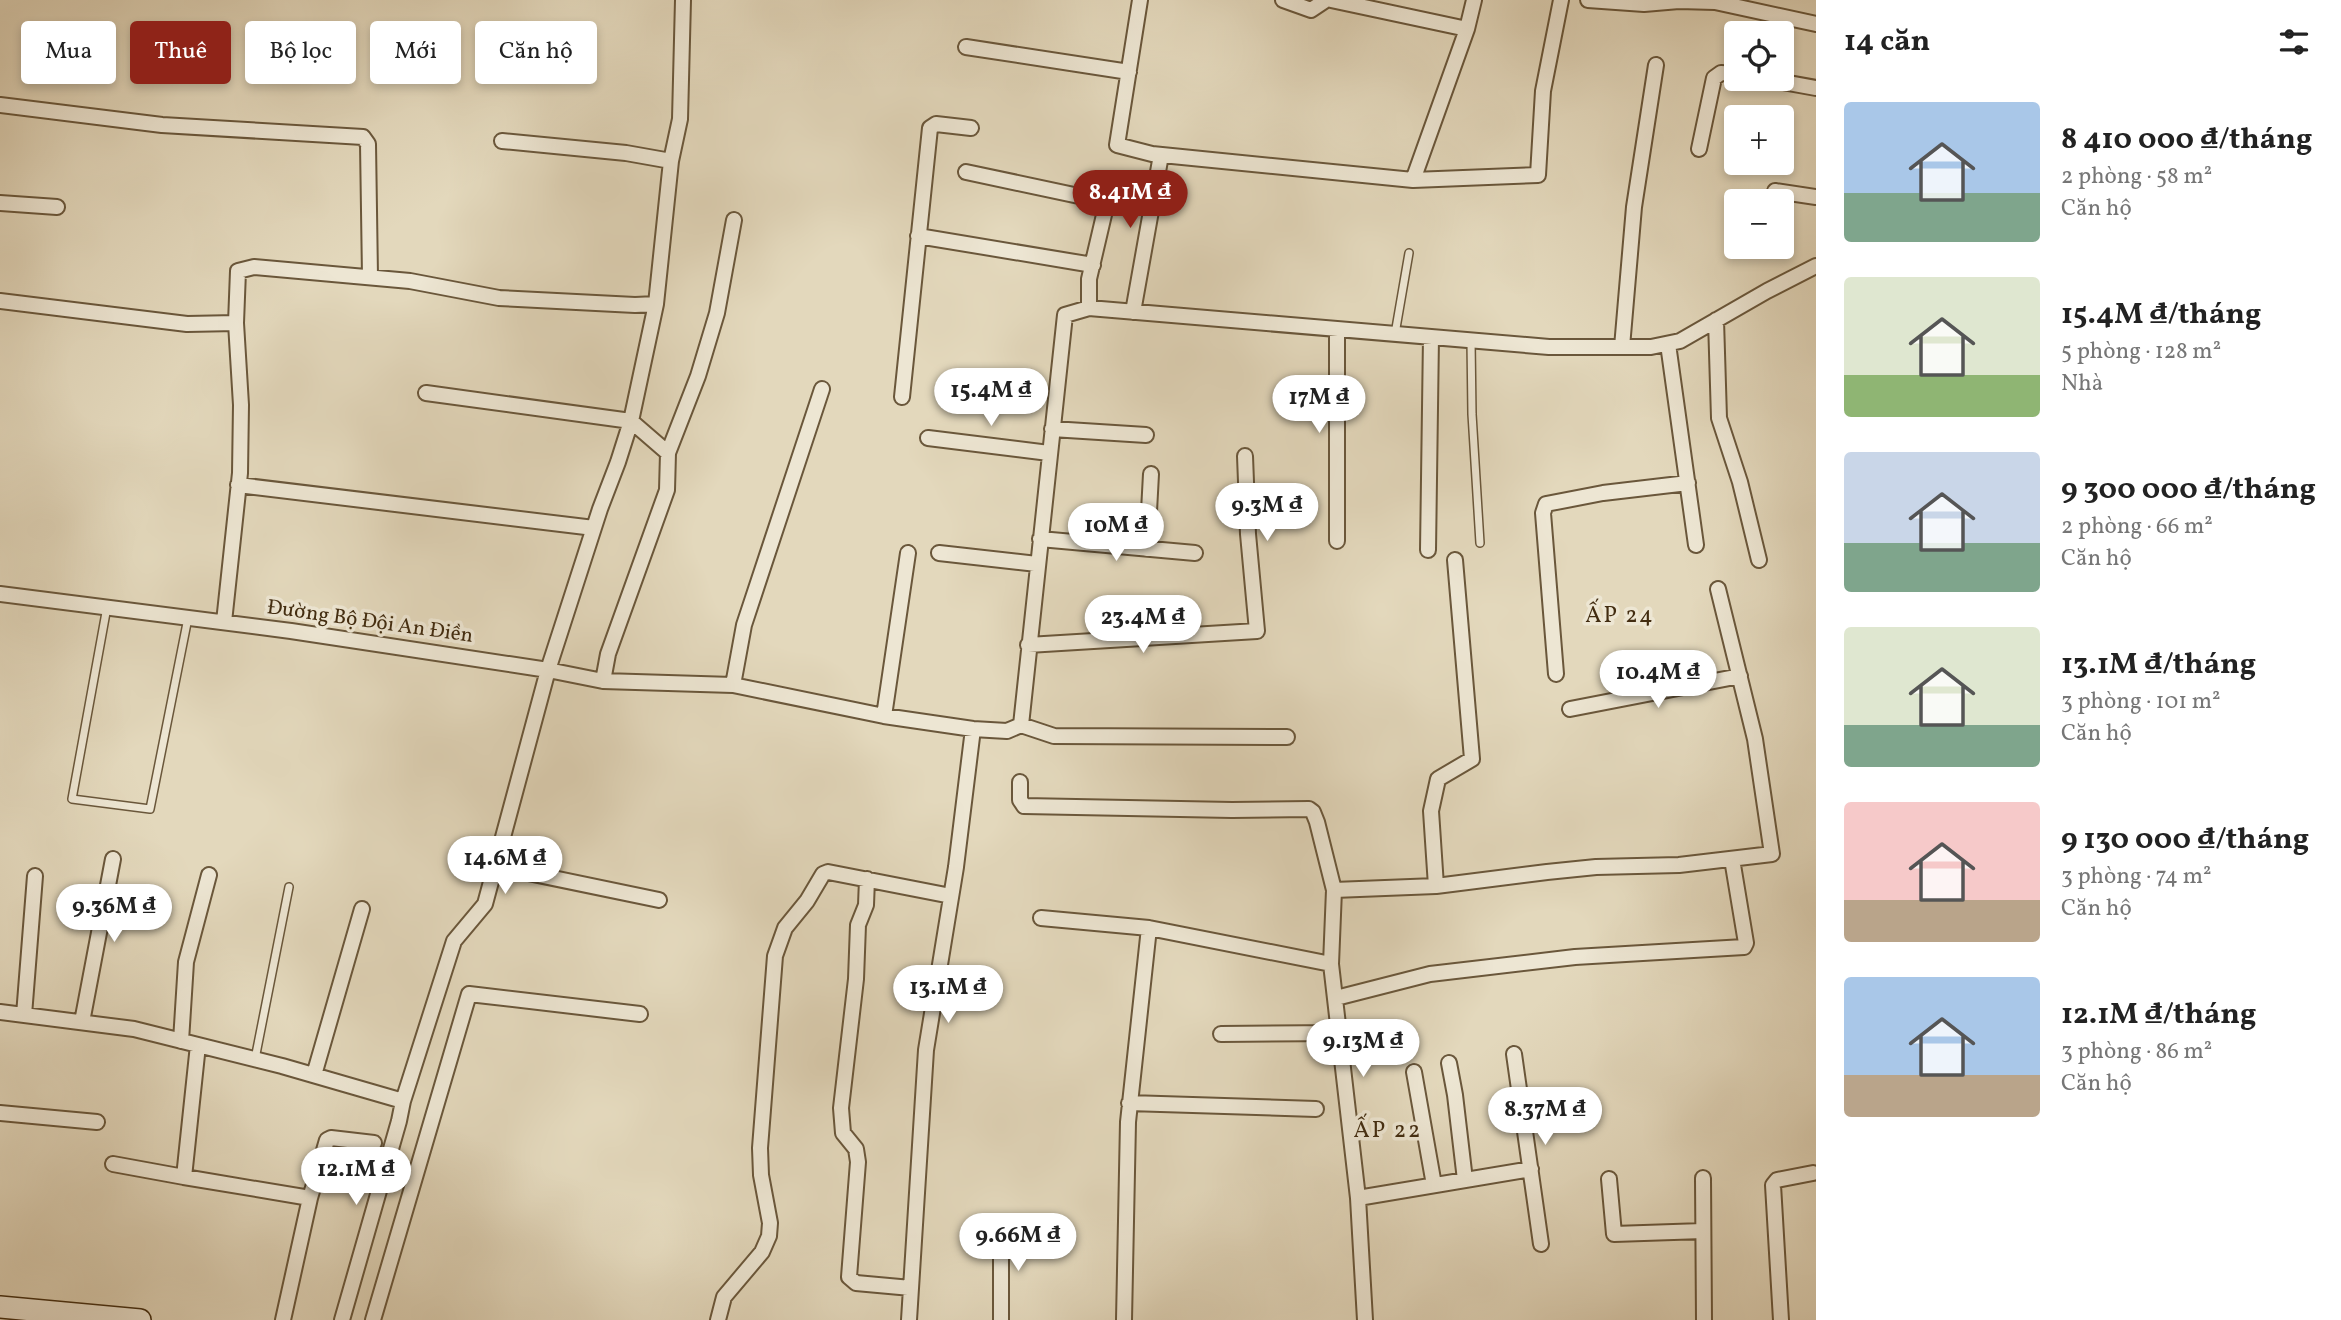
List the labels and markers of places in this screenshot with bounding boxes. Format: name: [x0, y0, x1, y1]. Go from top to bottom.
pin: 8.41M ₫: [1065, 170, 1195, 230]
pin: 15.4M ₫: [926, 368, 1056, 428]
pin: 17M ₫: [1270, 376, 1368, 435]
pin: 9.3M ₫: [1210, 484, 1324, 543]
pin: 10M ₫: [1067, 504, 1165, 563]
pin: 23.4M ₫: [1078, 596, 1208, 655]
pin: 10.4M ₫: [1593, 650, 1723, 710]
pin: 14.6M ₫: [440, 836, 570, 896]
pin: 9.36M ₫: [49, 884, 179, 944]
pin: 13.1M ₫: [883, 965, 1013, 1025]
pin: 9.13M ₫: [1298, 1020, 1428, 1079]
pin: 8.37M ₫: [1480, 1088, 1610, 1147]
pin: 12.1M ₫: [291, 1148, 421, 1207]
pin: 9.66M ₫: [953, 1214, 1083, 1273]

